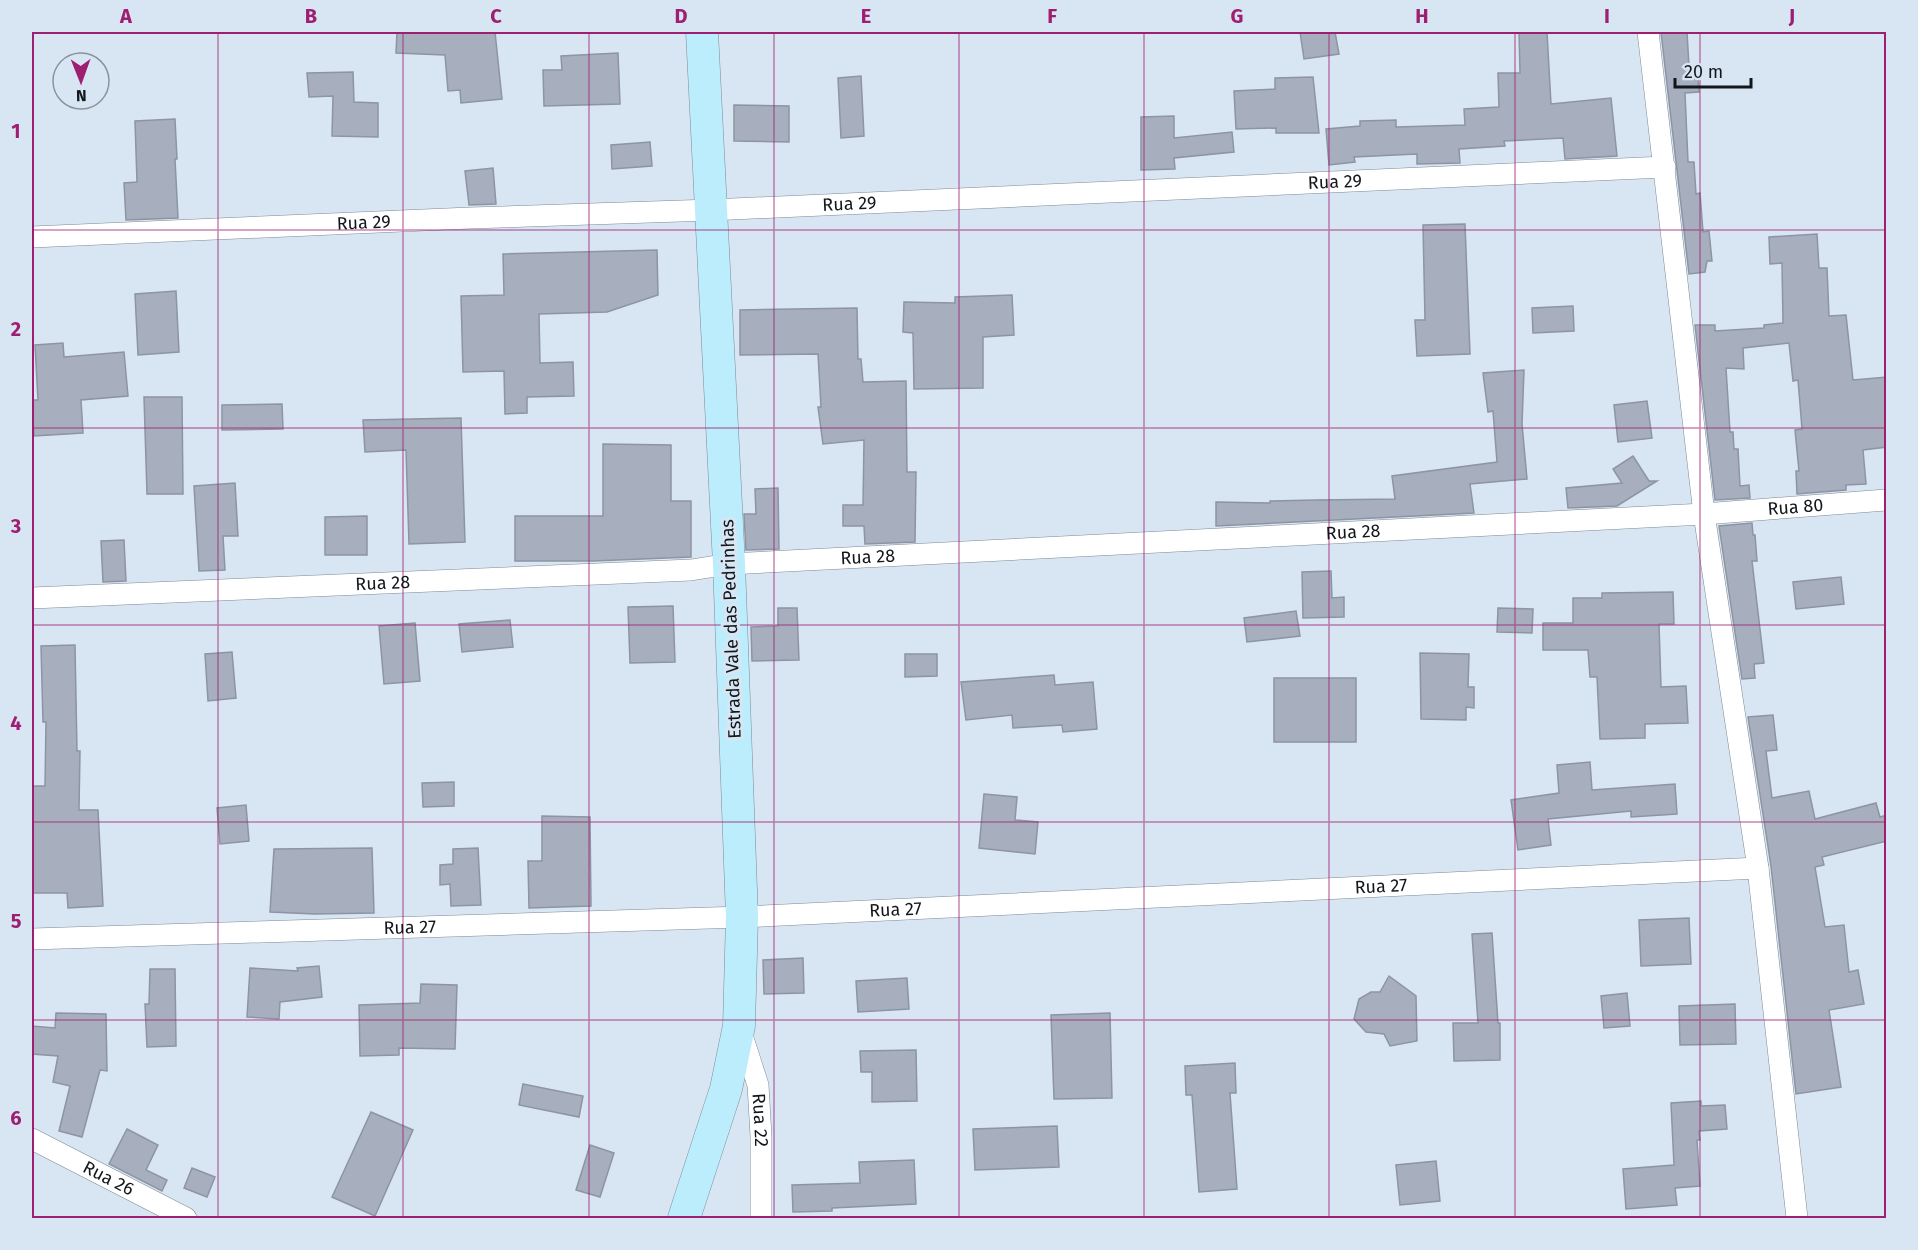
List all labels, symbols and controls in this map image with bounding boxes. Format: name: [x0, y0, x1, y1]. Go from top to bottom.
text: A: [119, 4, 133, 28]
text: B: [305, 4, 317, 28]
text: C: [490, 4, 502, 28]
text: D: [674, 4, 688, 28]
text: E: [861, 4, 871, 28]
text: F: [1047, 4, 1057, 28]
text: G: [1231, 4, 1243, 28]
text: H: [1415, 4, 1429, 28]
text: I: [1604, 4, 1610, 28]
text: J: [1788, 4, 1795, 28]
north arrow: [51, 51, 111, 111]
scale bar: [1675, 51, 1752, 89]
text: 20 m: [1684, 61, 1723, 83]
text: N: [76, 86, 87, 105]
text: 1: [11, 119, 21, 143]
street label: Rua 29: [1307, 170, 1362, 194]
street label: Rua 29: [822, 192, 877, 216]
street label: Rua 29: [336, 210, 391, 235]
text: 2: [11, 317, 21, 341]
street label: Rua 80: [1767, 494, 1824, 520]
text: 3: [10, 514, 21, 538]
street label: Estrada Vale das Pedrinhas: [716, 519, 746, 739]
street label: Rua 28: [1325, 520, 1381, 544]
street label: Rua 28: [840, 544, 896, 569]
street label: Rua 28: [355, 571, 411, 595]
text: 4: [10, 711, 22, 735]
street label: Rua 27: [1354, 874, 1408, 898]
street label: Rua 27: [869, 897, 922, 922]
text: 5: [11, 909, 22, 933]
street label: Rua 27: [383, 915, 436, 939]
street label: Rua 22: [748, 1093, 772, 1147]
text: 6: [10, 1106, 22, 1130]
street label: Rua 26: [79, 1156, 138, 1200]

